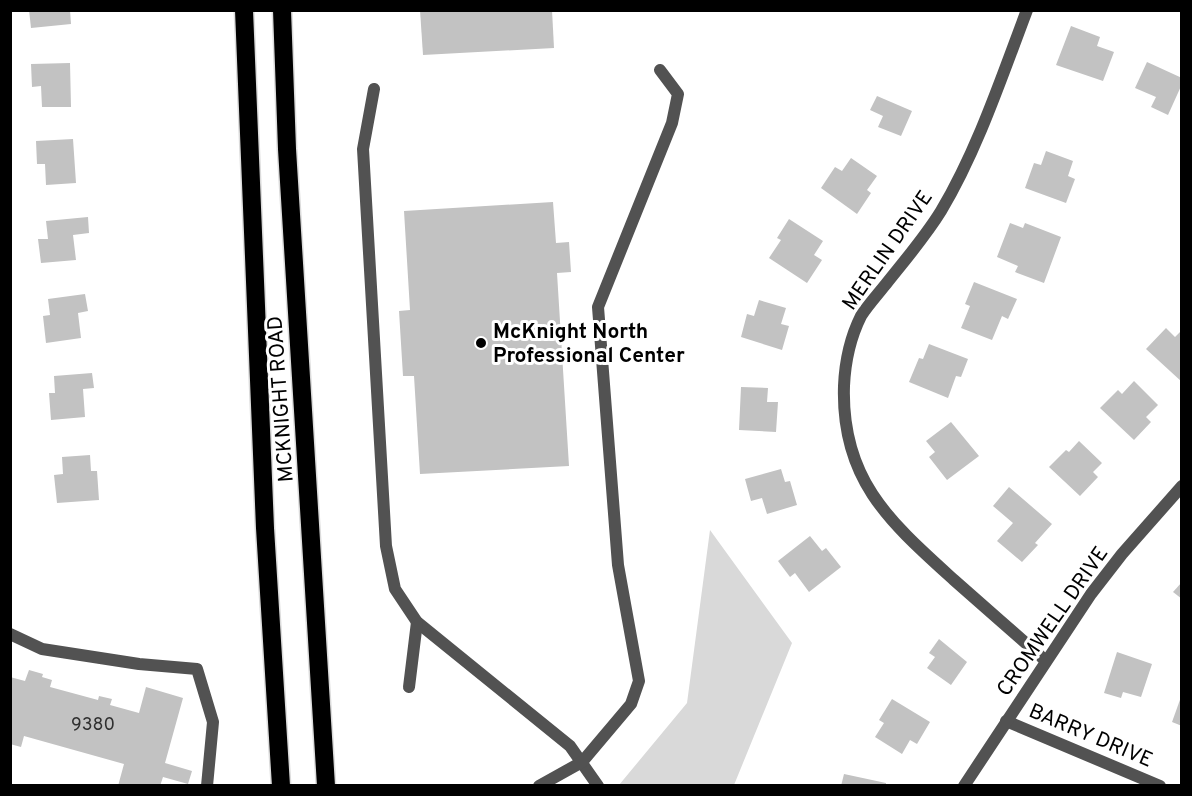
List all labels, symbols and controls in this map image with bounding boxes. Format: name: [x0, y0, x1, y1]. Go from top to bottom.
street label: MERLIN DRIVE: [837, 186, 940, 316]
street label: MCKNIGHT ROAD: [262, 315, 301, 483]
place label: McKnight North Professional Center: [493, 319, 685, 370]
marker: McKnight North Professional Center: [474, 336, 488, 350]
street label: CROMWELL DRIVE: [991, 542, 1115, 702]
street label: BARRY DRIVE: [1024, 698, 1156, 775]
house number: 9380: [71, 714, 115, 737]

